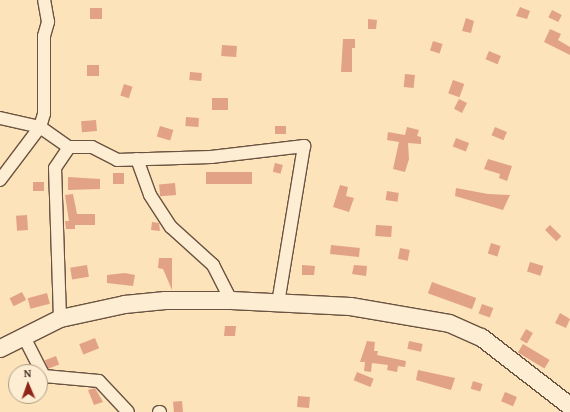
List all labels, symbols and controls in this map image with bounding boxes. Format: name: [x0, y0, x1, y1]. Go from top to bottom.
north arrow: [8, 364, 48, 404]
text: N: [24, 365, 32, 381]

